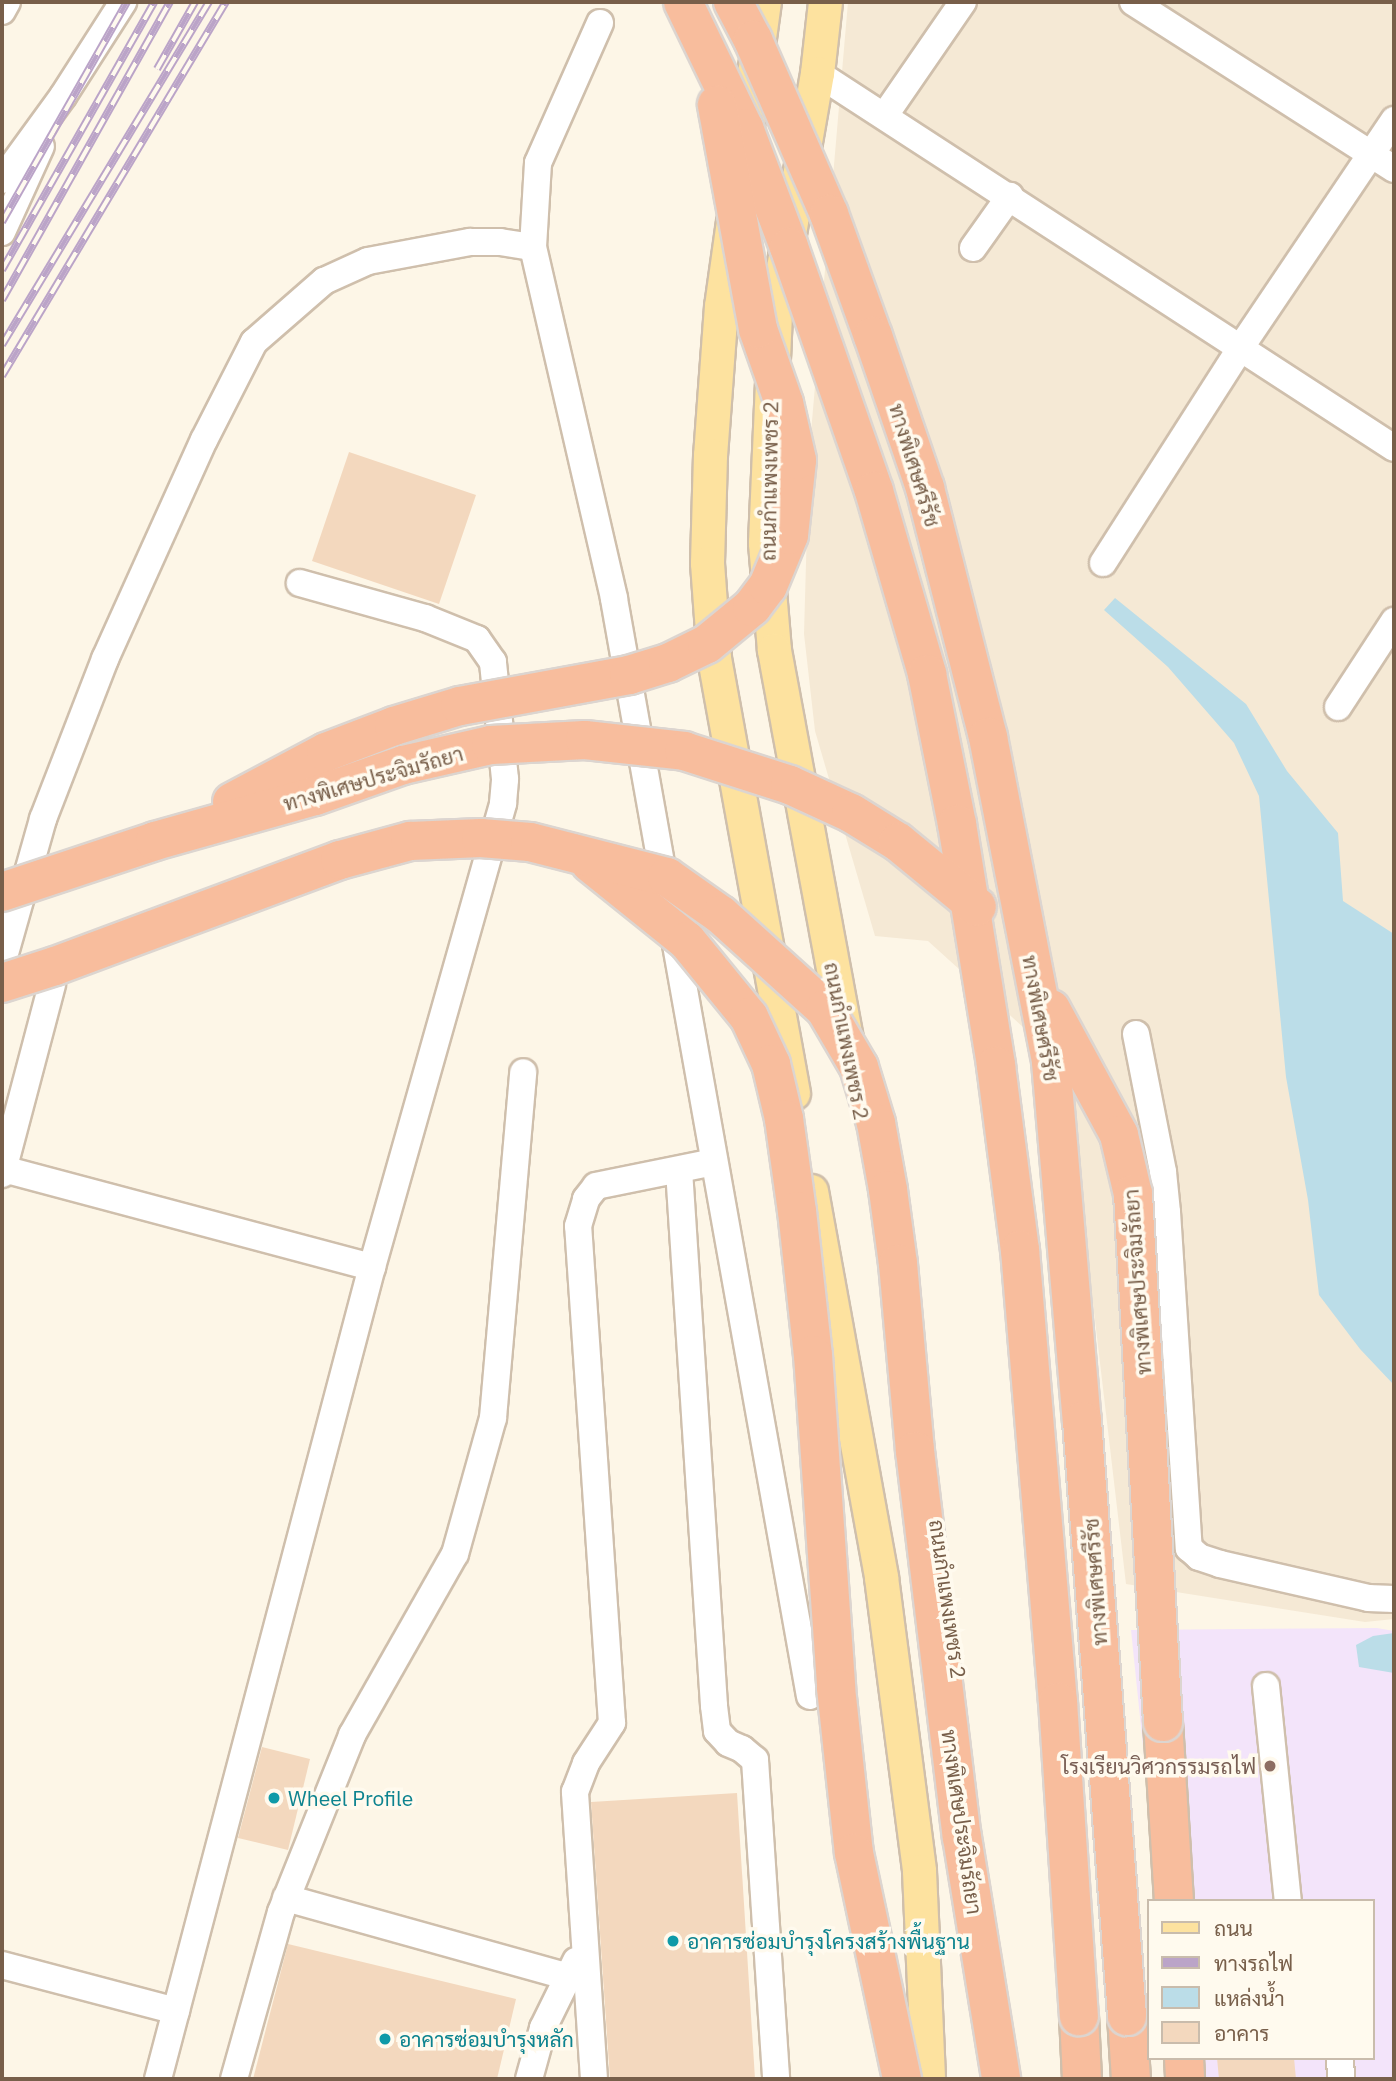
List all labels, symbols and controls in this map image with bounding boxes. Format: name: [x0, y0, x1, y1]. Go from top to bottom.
street label: ทางพิเศษศรีรัช: [884, 400, 946, 530]
street label: ถนนกำแพงเพชร 2: [755, 401, 783, 561]
street label: ทางพิเศษประจิมรัถยา: [280, 740, 466, 816]
street label: ทางพิเศษศรีรัช: [1018, 953, 1064, 1083]
street label: ถนนกำแพงเพชร 2: [819, 960, 875, 1122]
street label: ทางพิเศษประจิมรัถยา: [1118, 1188, 1156, 1376]
street label: ทางพิเศษศรีรัช: [1078, 1517, 1112, 1647]
street label: ถนนกำแพงเพชร 2: [924, 1518, 972, 1680]
street label: ทางพิเศษประจิมรัถยา: [937, 1728, 987, 1916]
place label: โรงเรียนวิศวกรรมรถไฟ: [1061, 1753, 1256, 1779]
marker: โรงเรียนวิศวกรรมรถไฟ: [1262, 1758, 1278, 1774]
place label: Wheel Profile: [288, 1785, 413, 1811]
marker: Wheel Profile: [266, 1790, 282, 1806]
legend: [1148, 1899, 1375, 2060]
text: ถนน: [1214, 1914, 1253, 1942]
place label: อาคารซ่อมบำรุงโครงสร้างพื้นฐาน: [687, 1928, 970, 1954]
marker: อาคารซ่อมบำรุงโครงสร้างพื้นฐาน: [665, 1933, 681, 1949]
text: ทางรถไฟ: [1214, 1949, 1293, 1977]
text: แหล่งน้ำ: [1214, 1984, 1285, 2012]
text: อาคาร: [1214, 2019, 1270, 2047]
place label: อาคารซ่อมบำรุงหลัก: [399, 2026, 574, 2052]
marker: อาคารซ่อมบำรุงหลัก: [377, 2031, 393, 2047]

